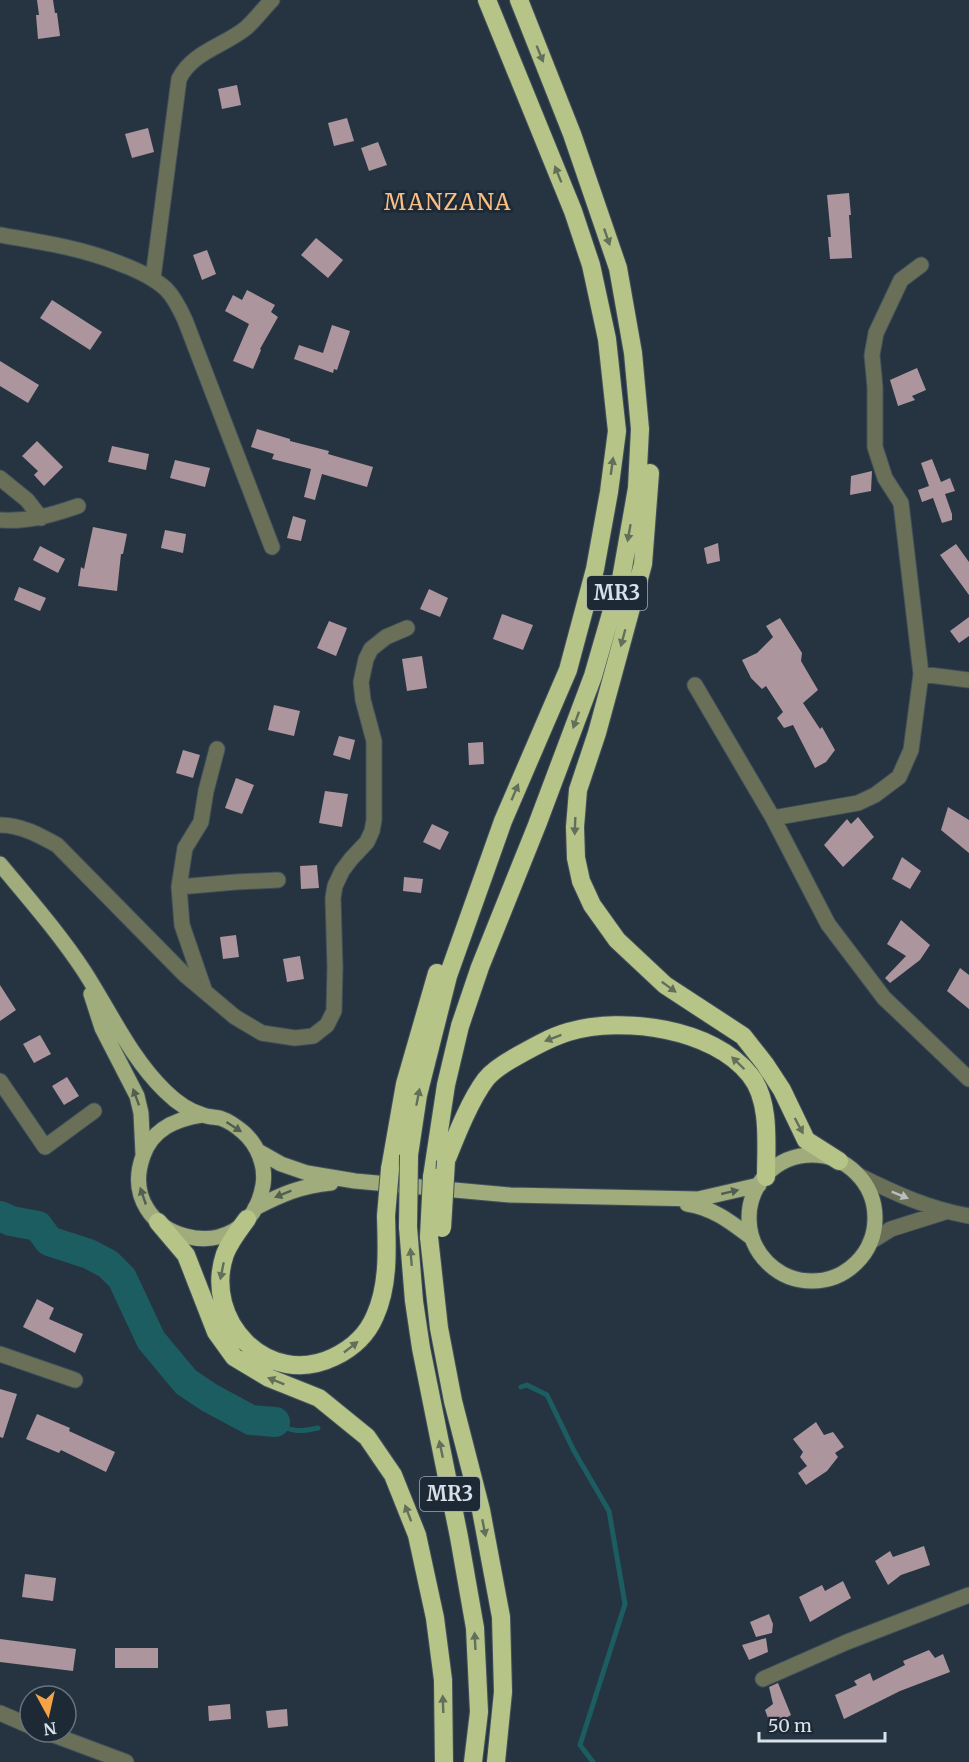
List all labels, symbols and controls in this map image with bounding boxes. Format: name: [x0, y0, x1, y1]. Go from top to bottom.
one-way arrow: [535, 46, 545, 64]
one-way arrow: [553, 165, 563, 183]
district label: MANZANA: [384, 188, 512, 216]
one-way arrow: [603, 228, 613, 246]
one-way arrow: [608, 456, 617, 475]
one-way arrow: [624, 524, 633, 543]
road number: MR3: [587, 576, 647, 610]
one-way arrow: [618, 629, 627, 647]
one-way arrow: [571, 712, 581, 730]
one-way arrow: [511, 783, 520, 800]
one-way arrow: [571, 817, 580, 836]
one-way arrow: [661, 981, 677, 993]
one-way arrow: [544, 1033, 562, 1043]
one-way arrow: [731, 1057, 746, 1070]
one-way arrow: [131, 1087, 141, 1105]
one-way arrow: [414, 1087, 423, 1106]
one-way arrow: [794, 1118, 804, 1135]
one-way arrow: [226, 1121, 243, 1132]
one-way arrow: [138, 1187, 147, 1205]
one-way arrow: [721, 1187, 739, 1197]
one-way arrow: [274, 1190, 292, 1200]
one-way arrow: [892, 1190, 910, 1200]
one-way arrow: [406, 1247, 415, 1266]
one-way arrow: [217, 1262, 226, 1281]
one-way arrow: [343, 1340, 359, 1353]
one-way arrow: [267, 1376, 285, 1385]
one-way arrow: [436, 1439, 445, 1458]
road number: MR3: [420, 1477, 480, 1511]
one-way arrow: [403, 1503, 413, 1521]
one-way arrow: [480, 1519, 489, 1538]
one-way arrow: [471, 1631, 480, 1650]
north arrow: [18, 1684, 78, 1744]
one-way arrow: [439, 1694, 448, 1713]
scale bar: [759, 1705, 885, 1743]
text: 50 m: [768, 1714, 812, 1737]
text: N: [42, 1718, 58, 1740]

